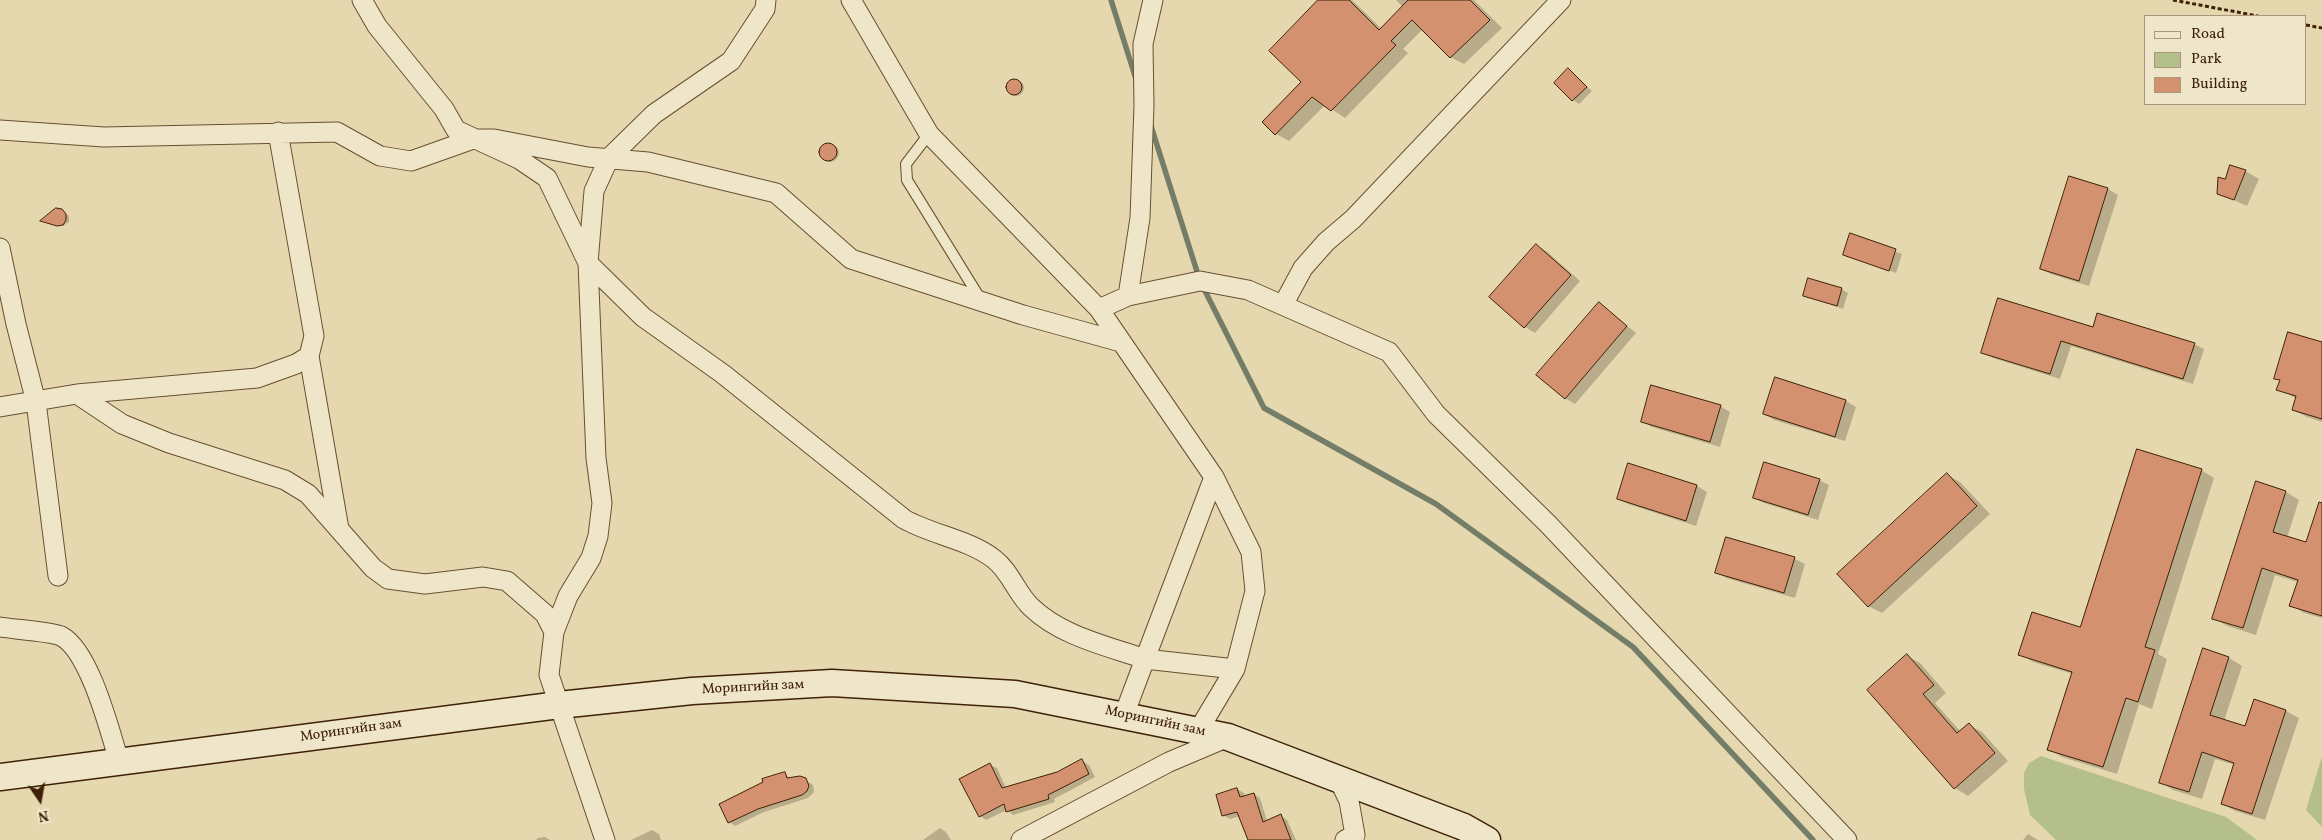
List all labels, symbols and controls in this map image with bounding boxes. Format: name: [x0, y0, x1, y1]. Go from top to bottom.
legend: [2144, 15, 2307, 105]
text: Road: [2191, 24, 2225, 45]
text: Park: [2191, 49, 2222, 70]
text: Building: [2191, 74, 2247, 95]
street label: Морингийн зам: [701, 677, 805, 699]
street label: Морингийн зам: [1103, 703, 1207, 741]
street label: Морингийн зам: [299, 716, 403, 746]
north arrow: [15, 775, 65, 825]
text: N: [36, 805, 50, 826]

